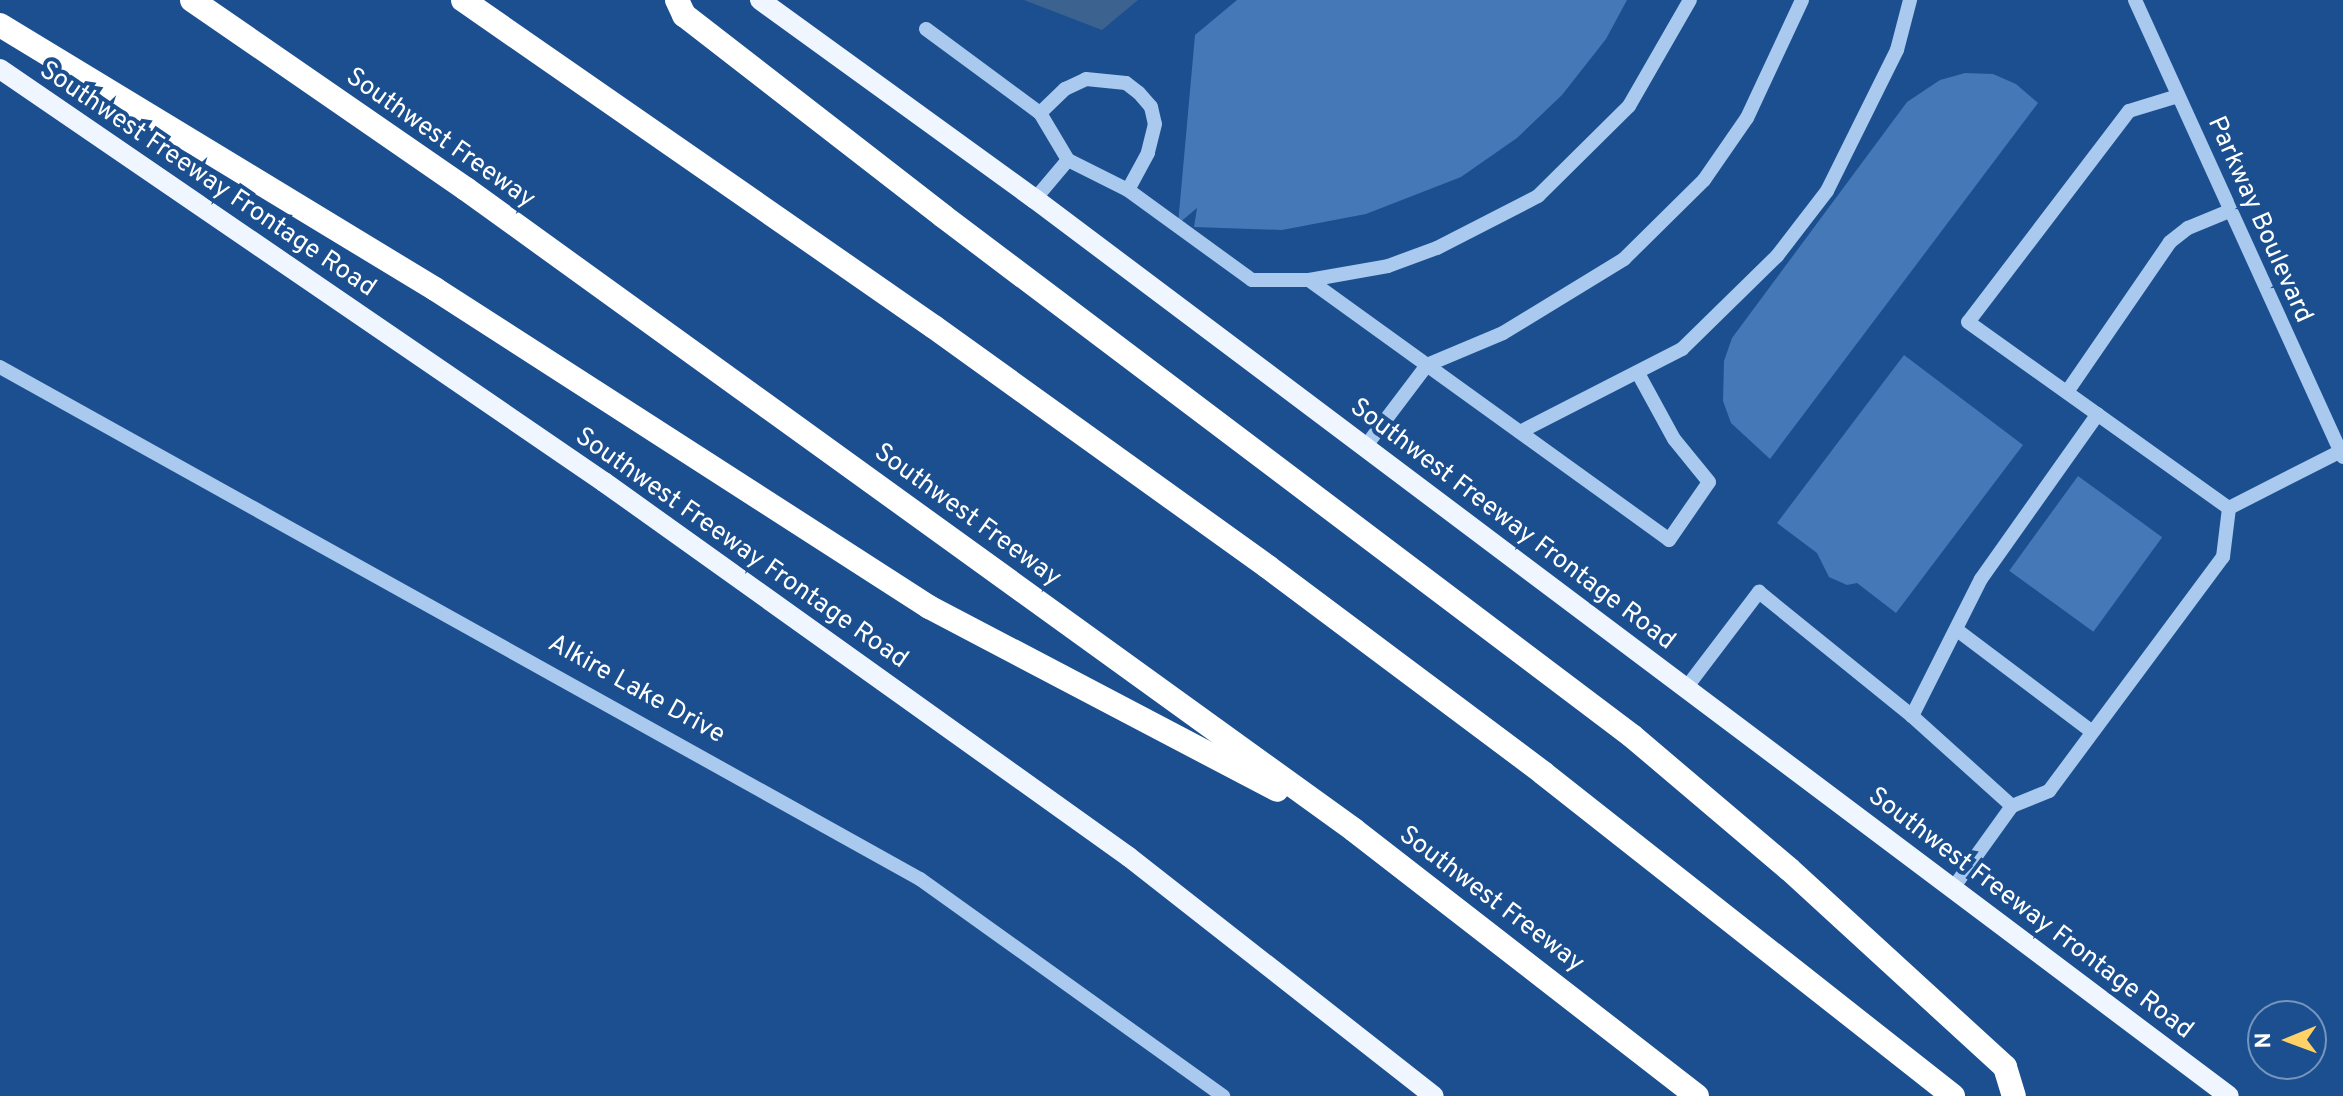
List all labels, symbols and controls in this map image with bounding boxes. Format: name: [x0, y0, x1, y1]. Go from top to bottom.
street label: Southwest Freeway Frontage Road: [33, 55, 381, 305]
street label: Southwest Freeway: [339, 62, 541, 216]
street label: Parkway Boulevard: [2199, 112, 2319, 328]
street label: Southwest Freeway Frontage Road: [1343, 392, 1681, 658]
street label: Southwest Freeway Frontage Road: [569, 422, 913, 676]
street label: Southwest Freeway: [867, 438, 1067, 594]
street label: Alkire Lake Drive: [542, 629, 730, 751]
street label: Southwest Freeway Frontage Road: [1861, 781, 2199, 1047]
street label: Southwest Freeway: [1392, 820, 1590, 980]
north arrow: [2247, 1000, 2327, 1080]
text: N: [2251, 1032, 2278, 1049]

